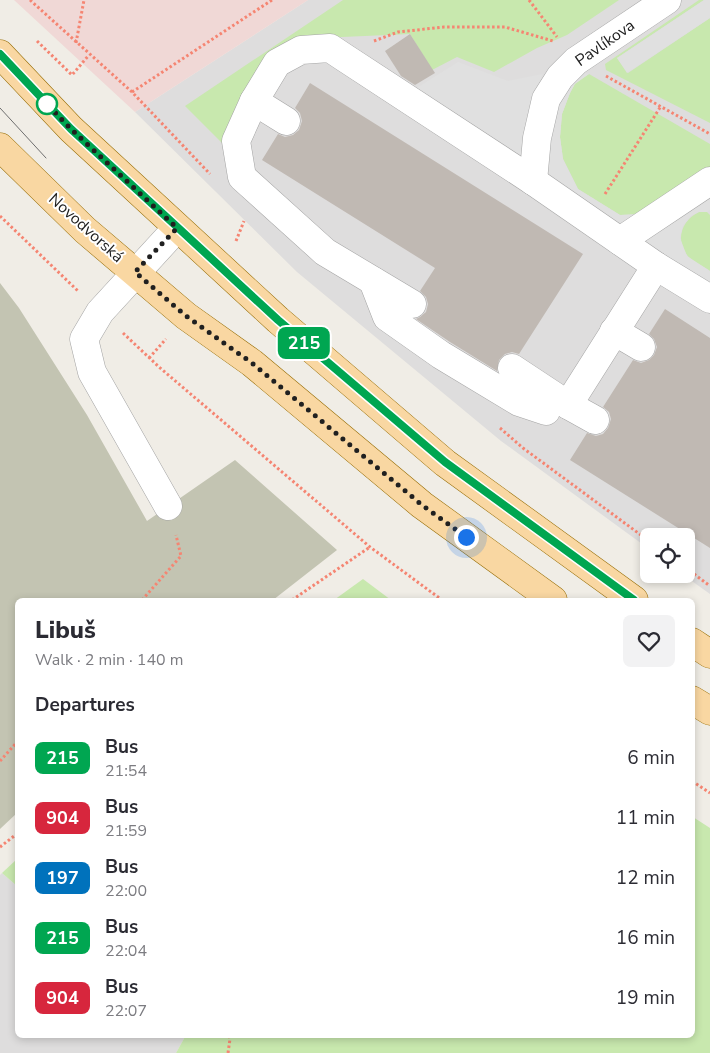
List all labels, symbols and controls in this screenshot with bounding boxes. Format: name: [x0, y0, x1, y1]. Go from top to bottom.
street label: Pavlíkova: [571, 14, 639, 72]
unlabelled marker: [36, 93, 58, 115]
street label: Novodvorská: [44, 188, 128, 268]
line badge: 215: [275, 327, 333, 359]
text: 215: [288, 331, 320, 355]
your location: [454, 525, 479, 550]
map controls: [640, 528, 695, 583]
button: locate: [640, 528, 695, 583]
text: Libuš: [35, 614, 96, 646]
button: heart: [623, 615, 675, 667]
text: Walk · 2 min · 140 m: [35, 649, 183, 671]
text: Departures: [35, 692, 135, 718]
text: Bus: [105, 734, 138, 760]
text: 6 min: [627, 745, 675, 771]
text: 215: [46, 746, 79, 770]
text: 21:54: [105, 760, 147, 782]
text: Bus: [105, 794, 138, 820]
text: 11 min: [616, 805, 675, 831]
text: 904: [46, 806, 79, 830]
text: 21:59: [105, 820, 147, 842]
text: Bus: [105, 854, 138, 880]
text: 12 min: [616, 865, 675, 891]
text: 197: [46, 866, 79, 890]
text: 22:00: [105, 880, 147, 902]
text: Bus: [105, 914, 138, 940]
text: 16 min: [616, 925, 675, 951]
text: 215: [46, 926, 79, 950]
text: 22:04: [105, 940, 147, 962]
text: Bus: [105, 974, 138, 1000]
text: 19 min: [616, 985, 675, 1011]
text: 904: [46, 986, 79, 1010]
text: 22:07: [105, 1000, 147, 1022]

